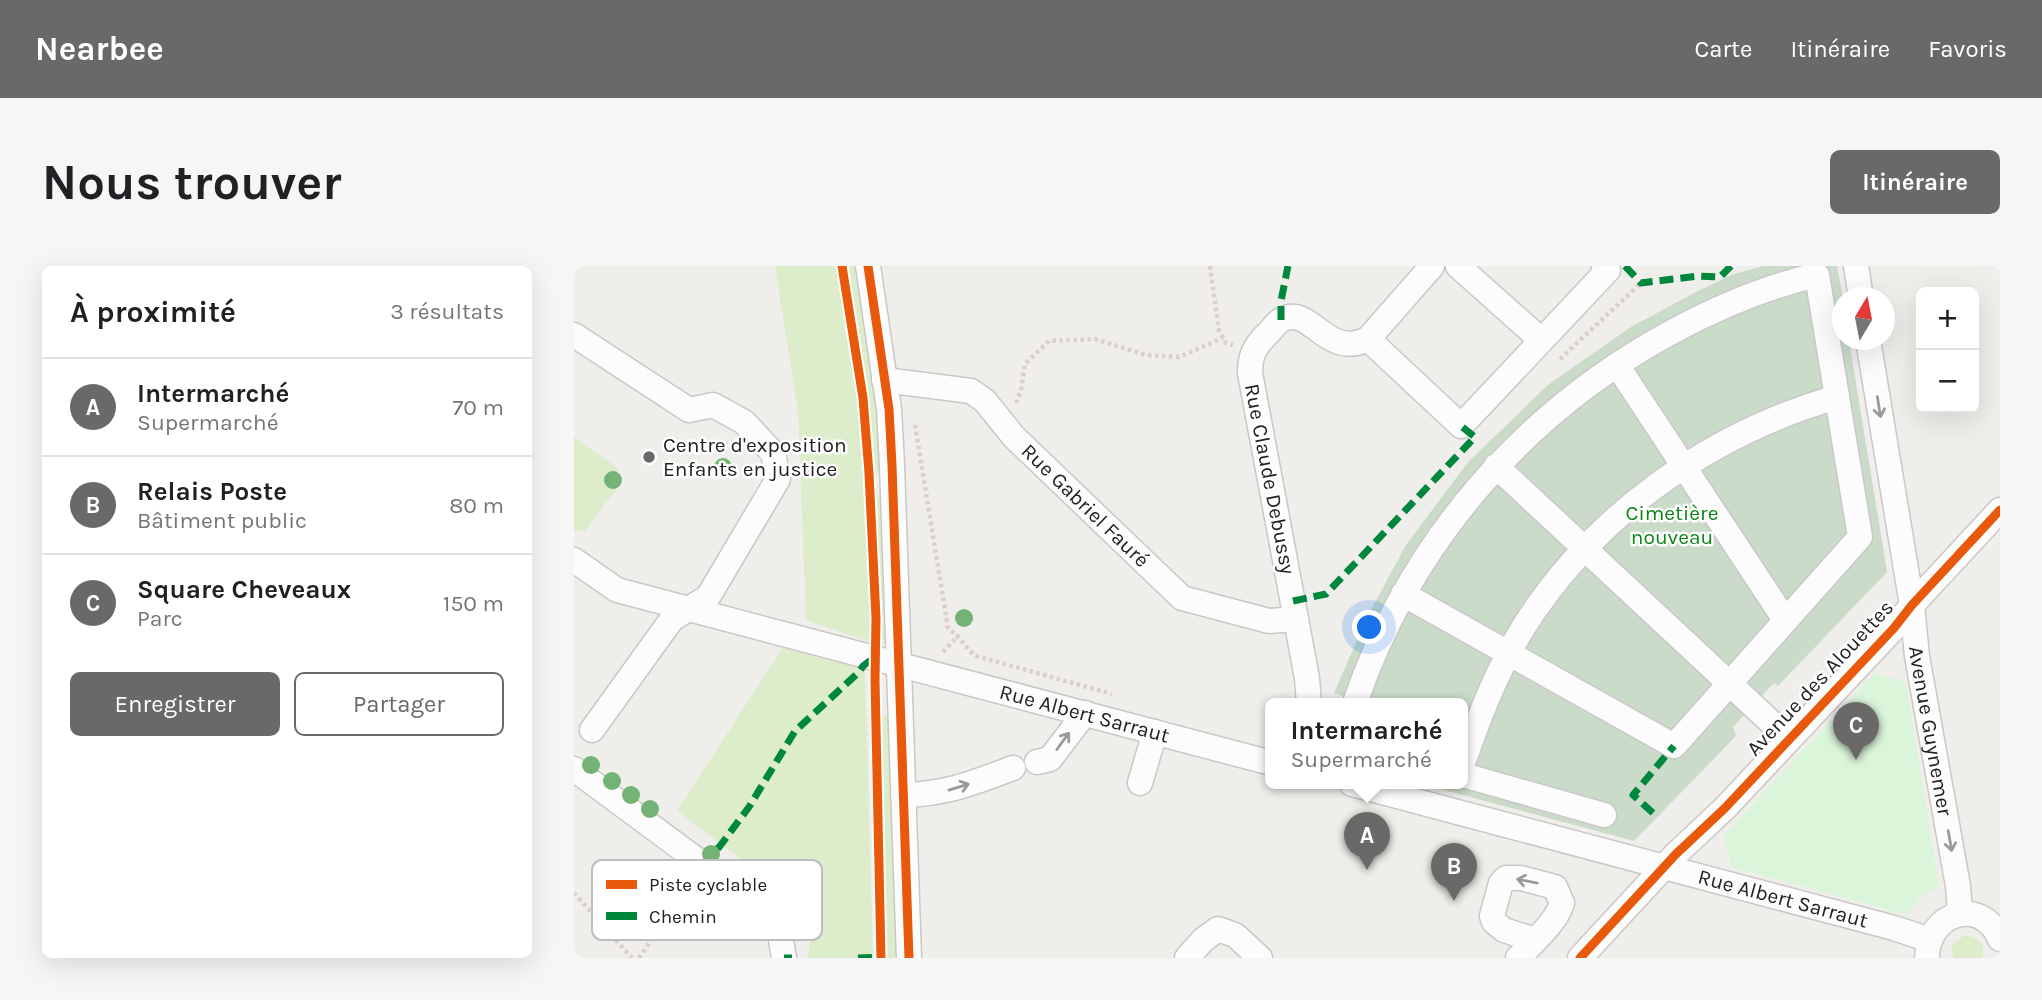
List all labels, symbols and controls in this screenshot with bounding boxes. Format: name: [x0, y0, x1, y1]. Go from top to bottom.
text: Nearbee: [35, 30, 164, 68]
text: Carte: [1694, 35, 1752, 63]
text: Itinéraire: [1790, 35, 1890, 63]
text: Favoris: [1928, 35, 2007, 63]
button: Itinéraire: [1830, 150, 2000, 214]
text: Nous trouver: [42, 154, 342, 211]
north arrow: [1832, 287, 1895, 350]
map controls: [1916, 287, 1979, 413]
button: +: [1916, 287, 1979, 350]
text: À proximité: [70, 294, 236, 330]
text: 3 résultats: [390, 298, 504, 325]
button: −: [1916, 350, 1979, 413]
text: Intermarché: [137, 378, 289, 409]
street label: Rue Claude Debussy: [1240, 382, 1300, 577]
text: A: [86, 394, 100, 421]
text: 70 m: [453, 394, 504, 421]
one-way arrow: [1873, 395, 1886, 418]
text: Supermarché: [137, 409, 278, 436]
place label: Centre d'exposition Enfants en justice: [663, 433, 847, 481]
street label: Rue Gabriel Fauré: [1017, 439, 1154, 572]
marker: Centre d'exposition Enfants en justice: [641, 449, 657, 465]
text: Relais Poste: [137, 476, 287, 507]
text: B: [86, 492, 100, 519]
text: 80 m: [449, 492, 504, 519]
park label: Cimetière nouveau: [1626, 501, 1718, 549]
text: Bâtiment public: [137, 507, 307, 534]
text: Square Cheveaux: [137, 574, 351, 605]
text: C: [86, 590, 100, 617]
text: 150 m: [443, 590, 504, 617]
street label: Avenue des Alouettes: [1742, 595, 1898, 761]
text: Parc: [137, 605, 183, 632]
your location: [1352, 610, 1386, 644]
street label: Avenue Guynemer: [1904, 645, 1957, 818]
button: Enregistrer: [70, 672, 280, 736]
button: Partager: [294, 672, 504, 736]
street label: Rue Albert Sarraut: [997, 680, 1172, 748]
popup: [1265, 698, 1468, 789]
pin: C: [1833, 702, 1879, 760]
text: Intermarché: [1290, 715, 1443, 746]
one-way arrow: [1056, 732, 1070, 751]
text: Supermarché: [1290, 746, 1432, 773]
one-way arrow: [948, 780, 970, 793]
pin: A: [1344, 812, 1390, 870]
one-way arrow: [1944, 829, 1958, 852]
pin: B: [1431, 843, 1477, 901]
legend: [592, 860, 822, 940]
street label: Rue Albert Sarraut: [1696, 864, 1871, 933]
one-way arrow: [1516, 873, 1539, 887]
text: Piste cyclable: [649, 874, 767, 896]
text: Chemin: [649, 906, 717, 928]

